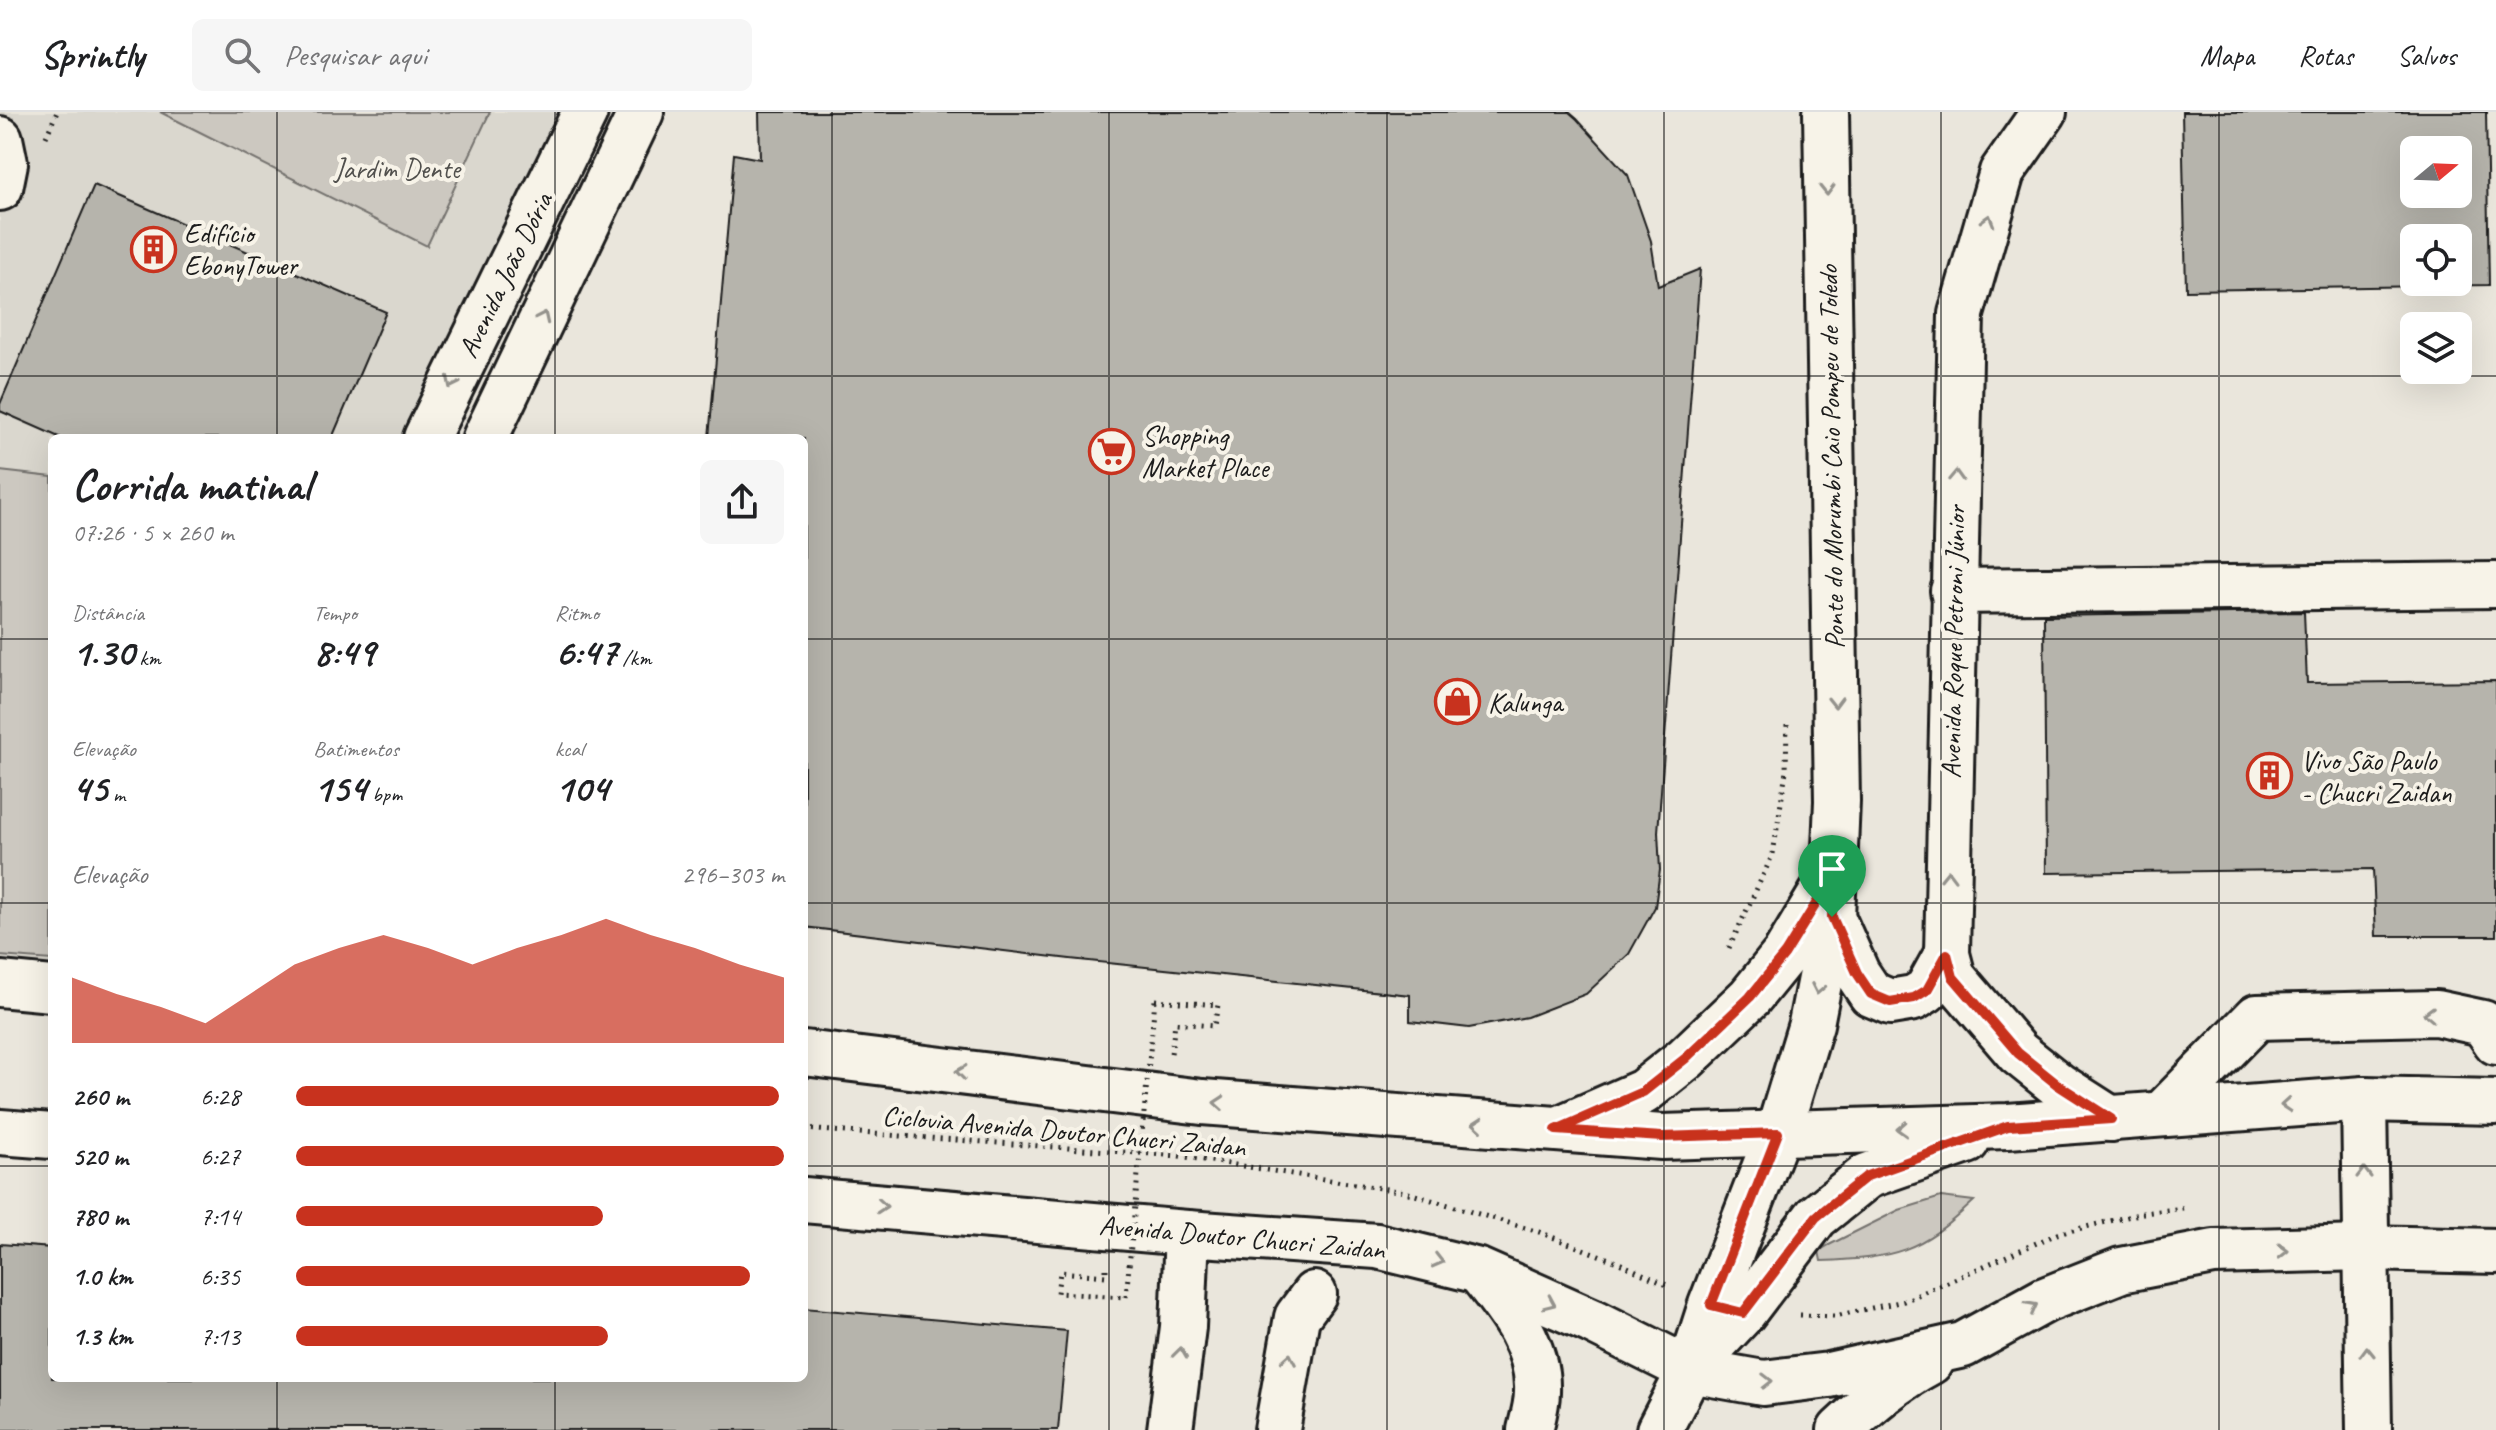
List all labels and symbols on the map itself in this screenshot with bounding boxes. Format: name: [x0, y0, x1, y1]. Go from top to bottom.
north arrow: [2400, 136, 2472, 208]
park label: Jardim Dente: [332, 151, 462, 186]
one-way arrow: [1818, 184, 1836, 197]
street label: Avenida João Dória: [450, 185, 561, 363]
one-way arrow: [1979, 214, 1995, 228]
place label: Edifício EbonyTower: [184, 216, 299, 283]
building icon: Edifício EbonyTower: [129, 225, 177, 273]
street label: Ponte do Morumbi Caio Pompeu de Toledo: [1810, 263, 1852, 649]
one-way arrow: [533, 311, 549, 326]
one-way arrow: [447, 375, 462, 390]
place label: Shopping Market Place: [1142, 418, 1270, 485]
supermarket icon: Shopping Market Place: [1087, 427, 1135, 475]
one-way arrow: [1948, 469, 1965, 482]
street label: Avenida Roque Petroni Júnior: [1933, 503, 1973, 779]
shop icon: Kalunga: [1433, 678, 1481, 726]
place label: Kalunga: [1488, 685, 1565, 720]
one-way arrow: [1827, 696, 1844, 709]
place label: Vivo São Paulo - Chucri Zaidan: [2301, 743, 2452, 810]
building icon: Vivo São Paulo - Chucri Zaidan: [2246, 752, 2294, 800]
pin: [1798, 835, 1866, 917]
one-way arrow: [1939, 869, 1957, 882]
one-way arrow: [1810, 982, 1827, 996]
one-way arrow: [2423, 1005, 2435, 1022]
one-way arrow: [954, 1064, 968, 1081]
one-way arrow: [1212, 1095, 1225, 1112]
one-way arrow: [2279, 1096, 2292, 1113]
street label: Ciclovia Avenida Doutor Chucri Zaidan: [881, 1098, 1248, 1164]
one-way arrow: [1471, 1116, 1484, 1133]
one-way arrow: [1895, 1121, 1908, 1138]
one-way arrow: [2355, 1166, 2373, 1179]
one-way arrow: [876, 1198, 889, 1215]
street label: Avenida Doutor Chucri Zaidan: [1098, 1207, 1388, 1267]
one-way arrow: [2277, 1242, 2290, 1260]
one-way arrow: [1430, 1251, 1444, 1268]
one-way arrow: [1542, 1293, 1556, 1309]
one-way arrow: [2024, 1302, 2038, 1317]
one-way arrow: [2358, 1345, 2376, 1358]
one-way arrow: [1171, 1346, 1188, 1359]
one-way arrow: [1280, 1353, 1297, 1366]
one-way arrow: [1761, 1372, 1774, 1390]

